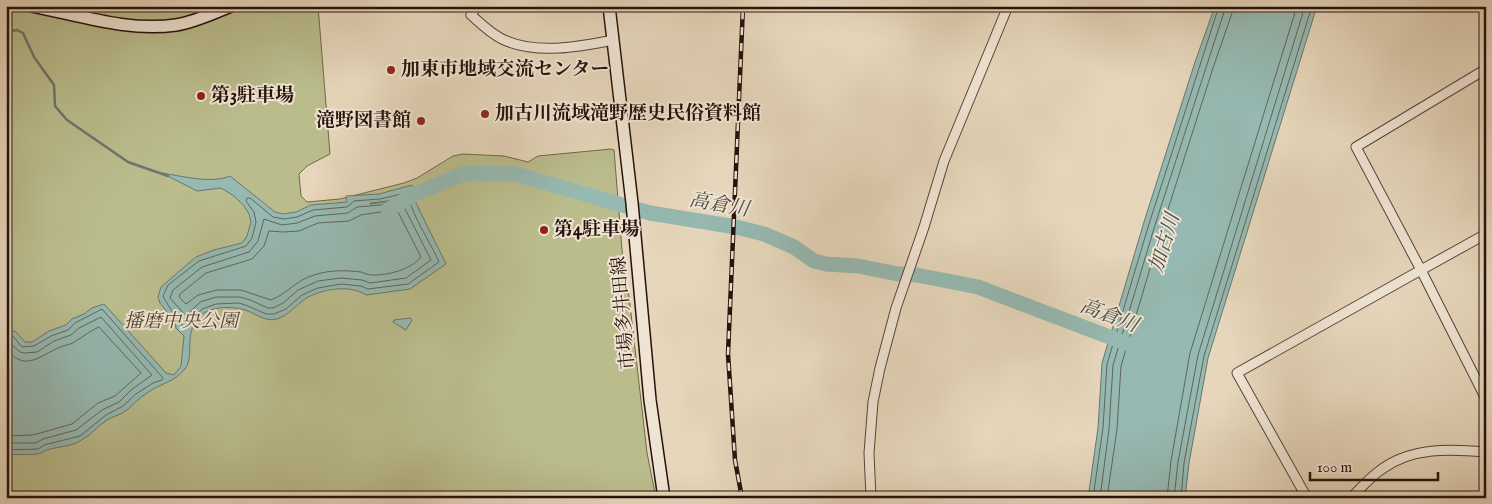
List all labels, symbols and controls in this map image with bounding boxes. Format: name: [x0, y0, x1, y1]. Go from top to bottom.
place label: 加東市地域交流センター: [401, 58, 609, 82]
marker: 加東市地域交流センター: [385, 64, 397, 76]
place label: 第3駐車場: [211, 84, 294, 108]
marker: 第3駐車場: [195, 90, 207, 102]
place label: 加古川流域滝野歴史民俗資料館: [495, 102, 761, 126]
marker: 加古川流域滝野歴史民俗資料館: [479, 108, 491, 120]
place label: 滝野図書館: [316, 109, 411, 133]
marker: 滝野図書館: [415, 115, 427, 127]
water label: 高倉川: [687, 187, 753, 223]
water label: 加古川: [1144, 209, 1186, 275]
place label: 第4駐車場: [554, 218, 639, 242]
marker: 第4駐車場: [538, 224, 550, 236]
street label: 市場多井田線: [607, 255, 641, 371]
water label: 高倉川: [1077, 294, 1143, 339]
park label: 播磨中央公園: [124, 310, 241, 334]
scale bar: [1310, 449, 1437, 481]
text: 100 m: [1317, 458, 1353, 477]

